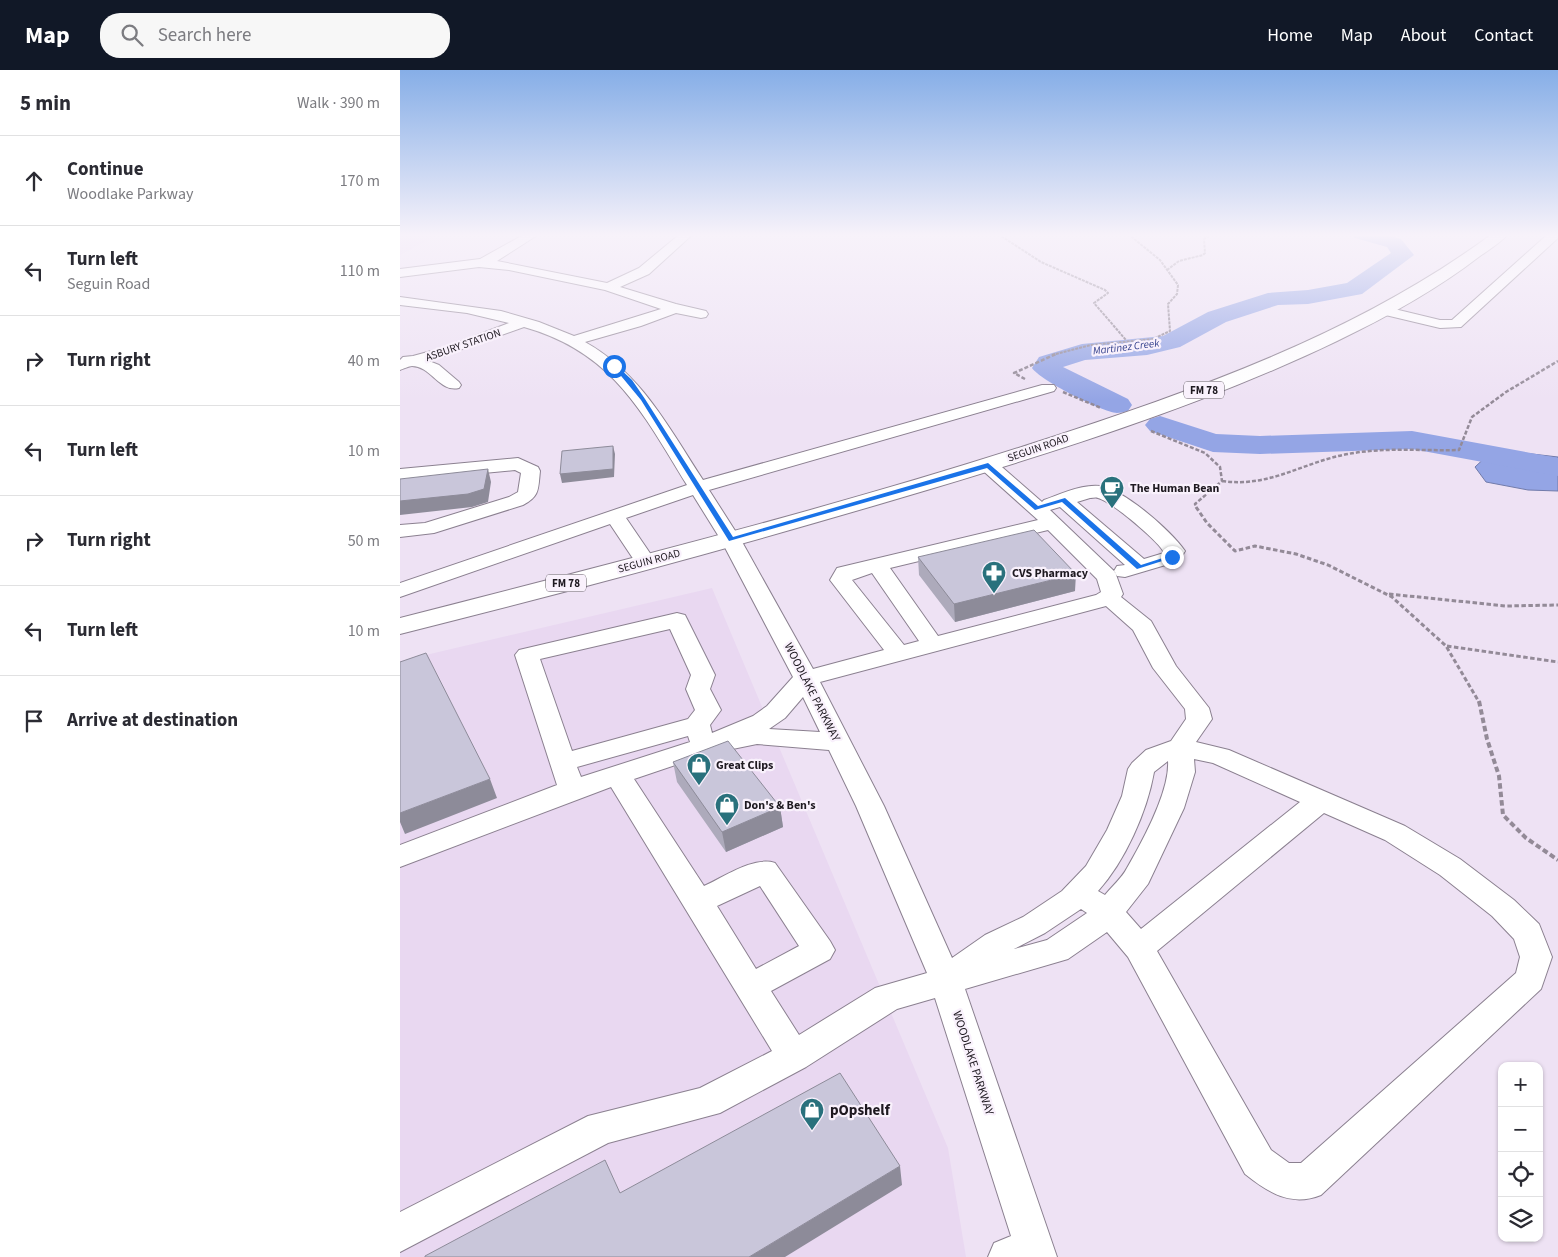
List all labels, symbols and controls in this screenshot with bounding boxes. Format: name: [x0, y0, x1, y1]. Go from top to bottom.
search box: [100, 13, 450, 58]
text: Map: [25, 18, 70, 53]
icon: search: [118, 21, 146, 49]
text: Search here: [158, 22, 251, 49]
text: Home: [1267, 23, 1313, 48]
text: Map: [1341, 23, 1373, 48]
text: About: [1401, 23, 1446, 48]
text: Contact: [1474, 23, 1533, 48]
text: 5 min: [20, 88, 71, 118]
text: Walk · 390 m: [297, 92, 380, 114]
text: Continue: [67, 156, 144, 183]
icon: ahead: [20, 167, 48, 195]
text: 170 m: [340, 170, 380, 192]
text: Woodlake Parkway: [67, 183, 194, 205]
text: Turn left: [67, 246, 138, 273]
icon: left: [20, 257, 48, 285]
text: 110 m: [340, 260, 380, 282]
text: Seguin Road: [67, 273, 150, 295]
street label: ASBURY STATION: [423, 325, 503, 365]
water label: Martinez Creek: [1092, 335, 1161, 359]
icon: right: [20, 347, 48, 375]
text: Turn right: [67, 347, 151, 374]
text: 40 m: [348, 350, 380, 372]
route start: [603, 355, 626, 378]
road number: FM 78: [1184, 382, 1224, 398]
street label: SEGUIN ROAD: [1005, 430, 1071, 466]
icon: left: [20, 437, 48, 465]
text: Turn left: [67, 437, 138, 464]
text: 10 m: [348, 440, 380, 462]
cafe icon: The Human Bean: [1099, 475, 1125, 509]
place label: The Human Bean: [1130, 480, 1220, 497]
icon: right: [20, 527, 48, 555]
text: Turn right: [67, 527, 151, 554]
text: 50 m: [348, 530, 380, 552]
street label: SEGUIN ROAD: [616, 545, 682, 577]
route end: [1161, 546, 1184, 569]
pharmacy icon: CVS Pharmacy: [981, 560, 1007, 594]
place label: CVS Pharmacy: [1012, 565, 1089, 582]
road number: FM 78: [546, 574, 586, 592]
icon: left: [20, 617, 48, 645]
text: Turn left: [67, 617, 138, 644]
text: 10 m: [348, 620, 380, 642]
street label: WOODLAKE PARKWAY: [780, 640, 844, 745]
icon: arrive: [20, 707, 48, 735]
text: Arrive at destination: [67, 707, 238, 734]
shop icon: Great Clips: [686, 752, 712, 786]
place label: Great Clips: [716, 757, 773, 774]
shop icon: Don's & Ben's: [714, 792, 740, 826]
place label: Don's & Ben's: [744, 797, 816, 814]
street label: WOODLAKE PARKWAY: [948, 1009, 998, 1118]
map controls: [1498, 1062, 1543, 1242]
button: +: [1498, 1062, 1543, 1107]
shop icon: pOpshelf: [799, 1097, 825, 1131]
place label: pOpshelf: [830, 1100, 891, 1121]
button: −: [1498, 1107, 1543, 1152]
button: locate: [1498, 1152, 1543, 1197]
button: layers: [1498, 1197, 1543, 1242]

